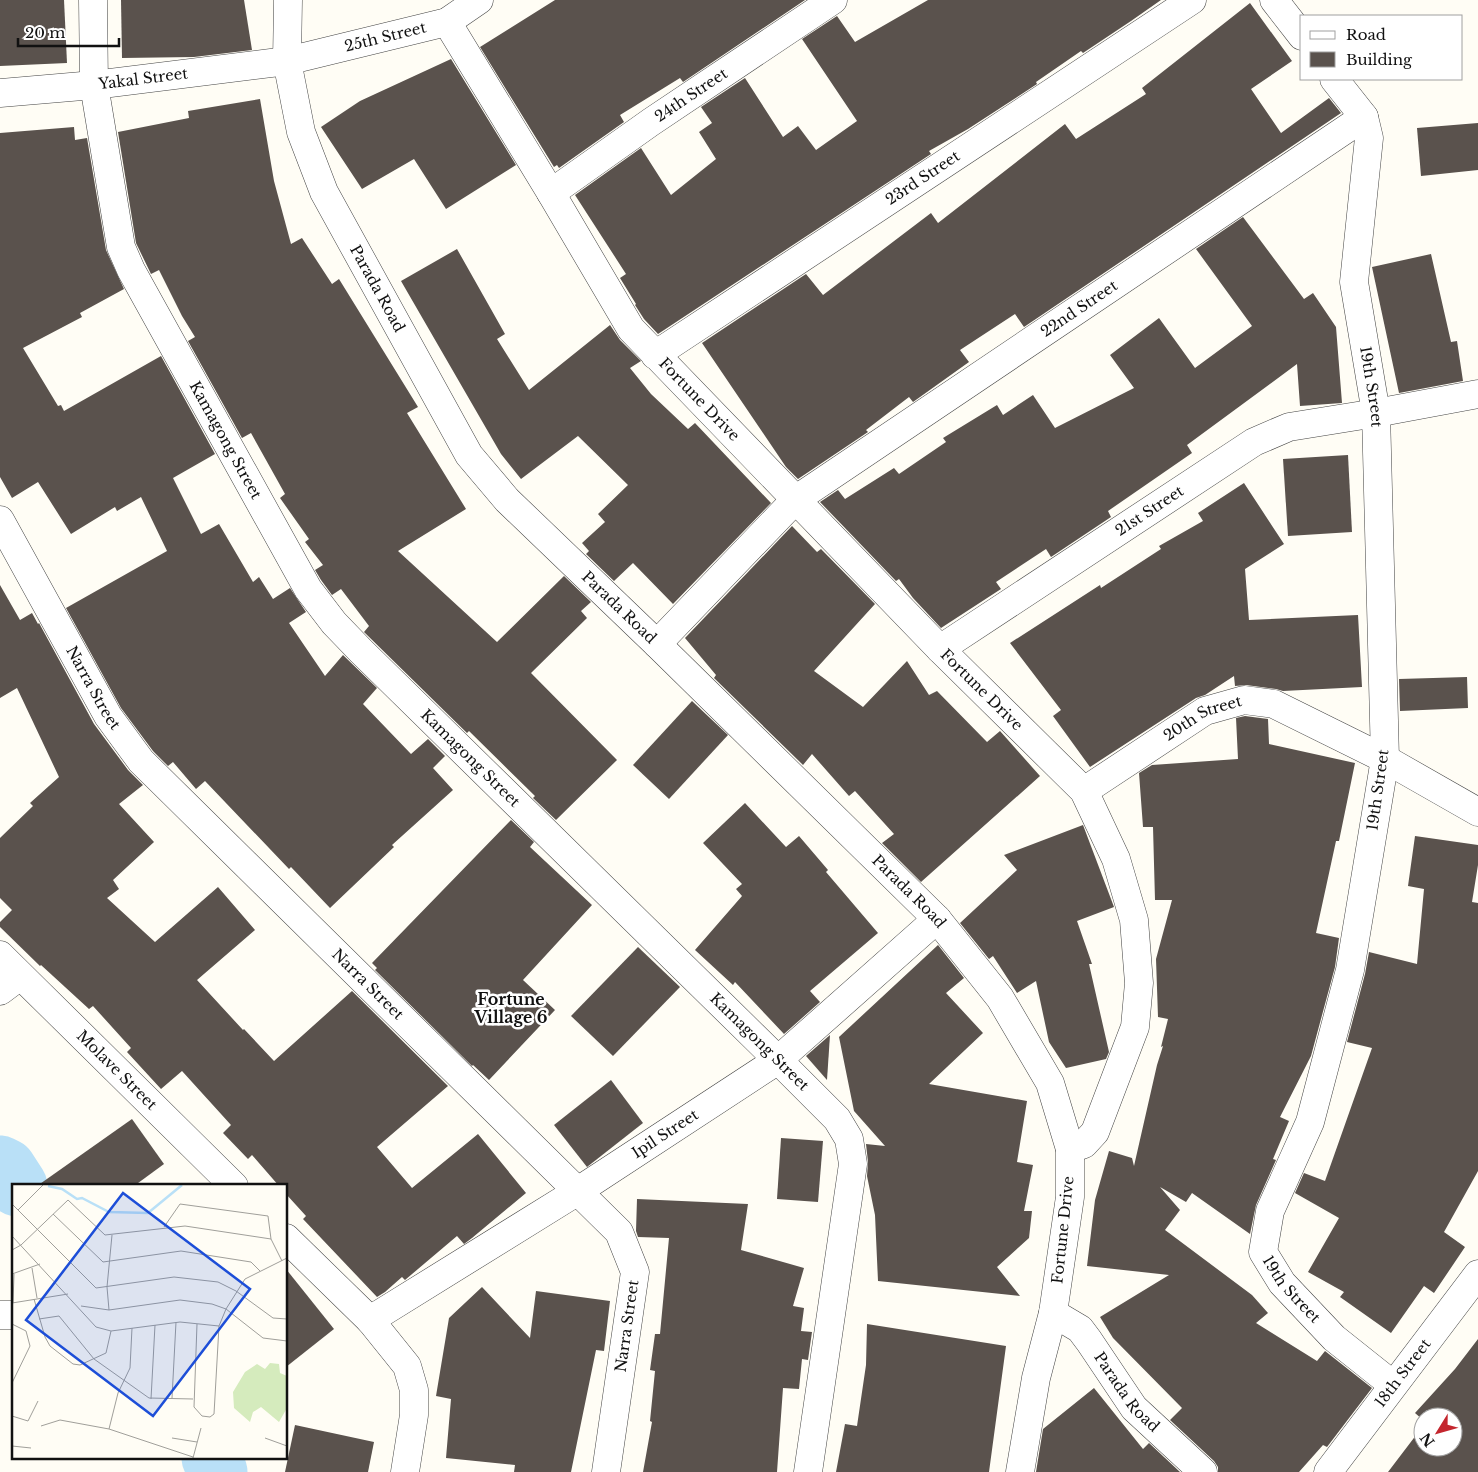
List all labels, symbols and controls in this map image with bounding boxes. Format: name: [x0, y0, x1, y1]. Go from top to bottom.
scale bar: [18, 15, 119, 47]
legend: [1300, 15, 1463, 80]
street label: 25th Street: [342, 17, 428, 56]
text: 20 m: [25, 23, 65, 42]
text: Road: [1346, 25, 1386, 44]
text: Building: [1346, 50, 1413, 69]
street label: Yakal Street: [96, 63, 189, 93]
street label: 24th Street: [651, 63, 731, 126]
street label: 23rd Street: [882, 146, 964, 209]
street label: Parada Road: [346, 242, 409, 335]
street label: 22nd Street: [1037, 276, 1121, 341]
street label: 19th Street: [1356, 345, 1386, 428]
street label: Fortune Drive: [655, 354, 744, 445]
street label: Kamagong Street: [186, 378, 266, 503]
street label: 21st Street: [1112, 481, 1187, 540]
street label: Parada Road: [578, 567, 661, 647]
street label: Narra Street: [62, 642, 125, 734]
street label: Fortune Drive: [937, 645, 1027, 734]
street label: 20th Street: [1160, 691, 1244, 745]
street label: Kamagong Street: [417, 705, 525, 811]
street label: 19th Street: [1362, 748, 1393, 832]
street label: Parada Road: [868, 851, 950, 932]
street label: Narra Street: [328, 945, 408, 1024]
district label: Fortune Village 6: [473, 989, 548, 1027]
street label: Kamagong Street: [706, 989, 814, 1095]
street label: Molave Street: [73, 1026, 162, 1114]
street label: Ipil Street: [628, 1105, 702, 1162]
street label: Fortune Drive: [1047, 1175, 1078, 1285]
inset map: [12, 1184, 288, 1460]
street label: 19th Street: [1259, 1252, 1325, 1327]
street label: Narra Street: [611, 1278, 642, 1373]
street label: 18th Street: [1370, 1334, 1435, 1411]
street label: Parada Road: [1090, 1348, 1164, 1436]
north arrow: [1413, 1407, 1463, 1457]
text: N: [1416, 1429, 1439, 1450]

